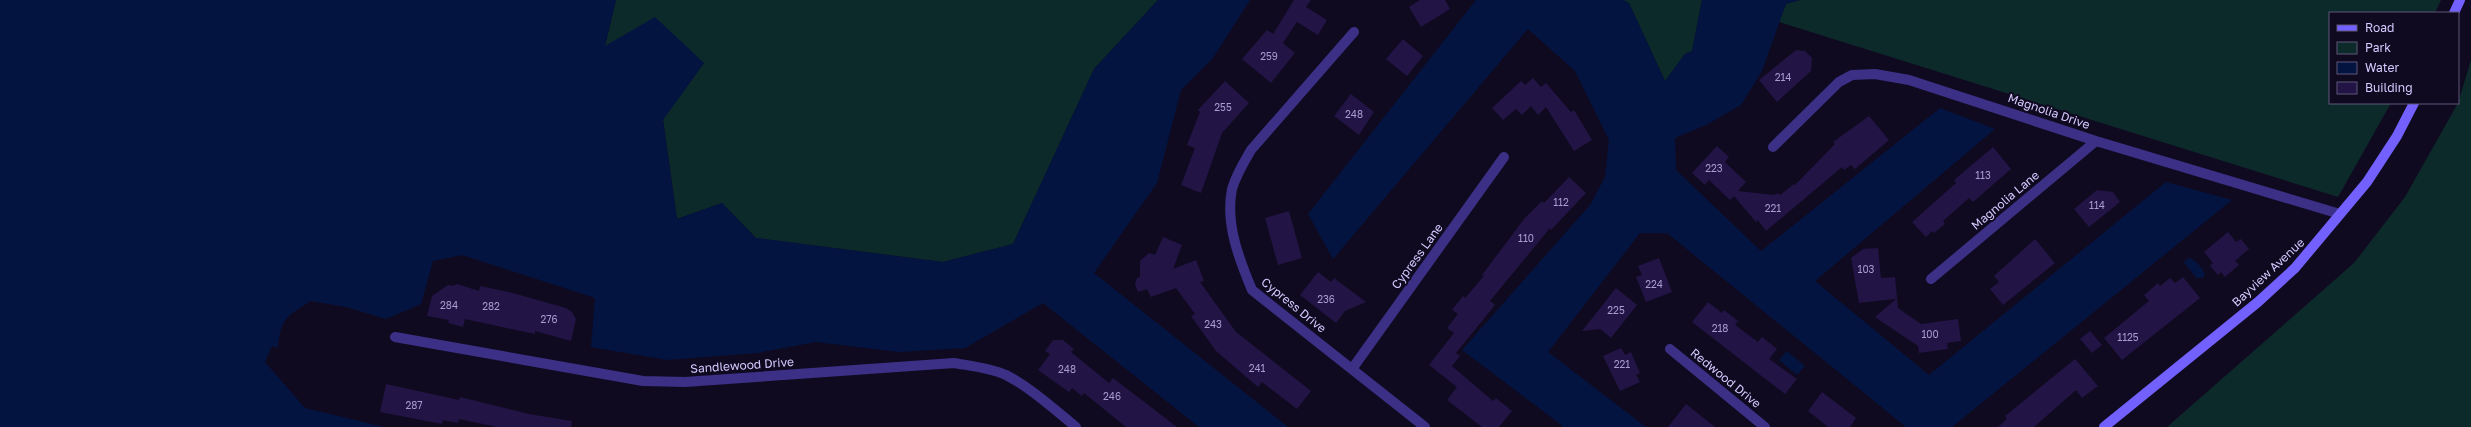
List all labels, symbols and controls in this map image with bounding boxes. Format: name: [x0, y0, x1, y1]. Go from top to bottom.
legend: [2329, 12, 2459, 104]
text: Road: [2365, 20, 2394, 35]
text: Park: [2365, 40, 2391, 55]
house number: 259: [1260, 50, 1278, 62]
text: Water: [2365, 60, 2399, 75]
house number: 214: [1775, 71, 1791, 83]
text: Building: [2365, 80, 2413, 95]
street label: Magnolia Drive: [2006, 90, 2092, 132]
house number: 255: [1214, 101, 1232, 113]
house number: 248: [1345, 108, 1363, 120]
house number: 223: [1705, 162, 1723, 174]
street label: Magnolia Lane: [1968, 167, 2042, 233]
house number: 113: [1975, 169, 1991, 181]
house number: 112: [1553, 196, 1569, 208]
house number: 114: [2089, 199, 2105, 211]
house number: 221: [1765, 202, 1781, 214]
street label: Cypress Lane: [1388, 220, 1446, 292]
house number: 110: [1518, 232, 1534, 244]
street label: Bayview Avenue: [2229, 235, 2307, 309]
house number: 103: [1858, 263, 1875, 275]
street label: Cypress Drive: [1258, 274, 1330, 336]
house number: 224: [1645, 278, 1663, 290]
house number: 236: [1317, 293, 1335, 305]
house number: 284: [440, 299, 458, 311]
house number: 282: [482, 300, 500, 312]
house number: 225: [1607, 304, 1625, 316]
house number: 276: [540, 313, 558, 325]
house number: 243: [1204, 318, 1222, 330]
house number: 218: [1712, 322, 1728, 334]
house number: 100: [1921, 328, 1939, 340]
house number: 1125: [2117, 331, 2139, 343]
street label: Redwood Drive: [1688, 345, 1764, 411]
street label: Sandlewood Drive: [690, 354, 794, 376]
house number: 221: [1614, 358, 1630, 370]
house number: 241: [1249, 362, 1266, 374]
house number: 248: [1058, 363, 1076, 375]
house number: 246: [1103, 390, 1121, 402]
house number: 287: [405, 399, 423, 411]

